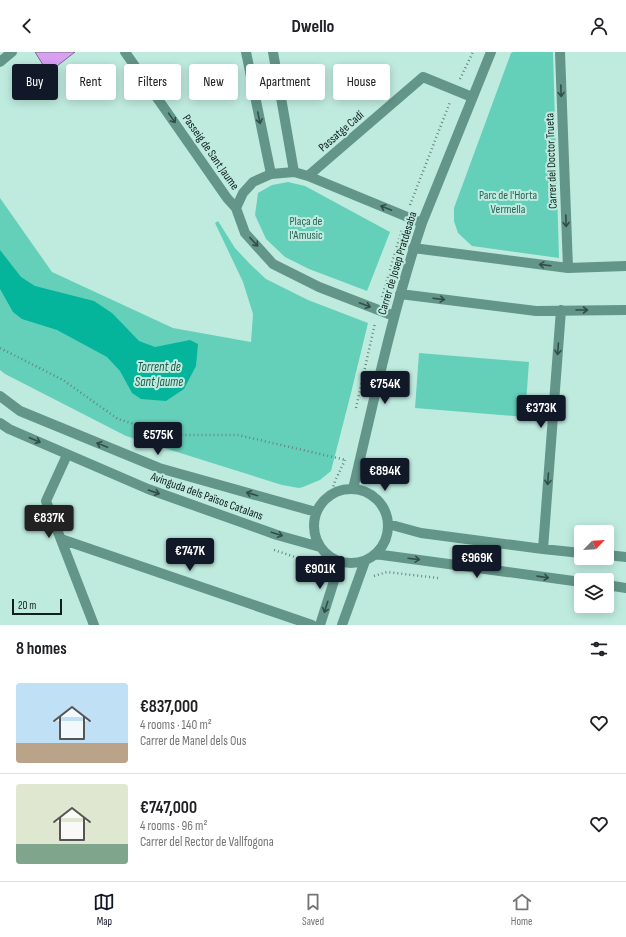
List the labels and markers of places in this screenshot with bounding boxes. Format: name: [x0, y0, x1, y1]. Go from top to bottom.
pin: €754K: [357, 371, 413, 405]
pin: €373K: [513, 395, 569, 429]
pin: €575K: [130, 422, 186, 456]
pin: €894K: [357, 458, 413, 492]
pin: €837K: [21, 505, 77, 539]
pin: €747K: [162, 538, 218, 572]
pin: €969K: [449, 545, 505, 579]
pin: €901K: [292, 556, 348, 590]

